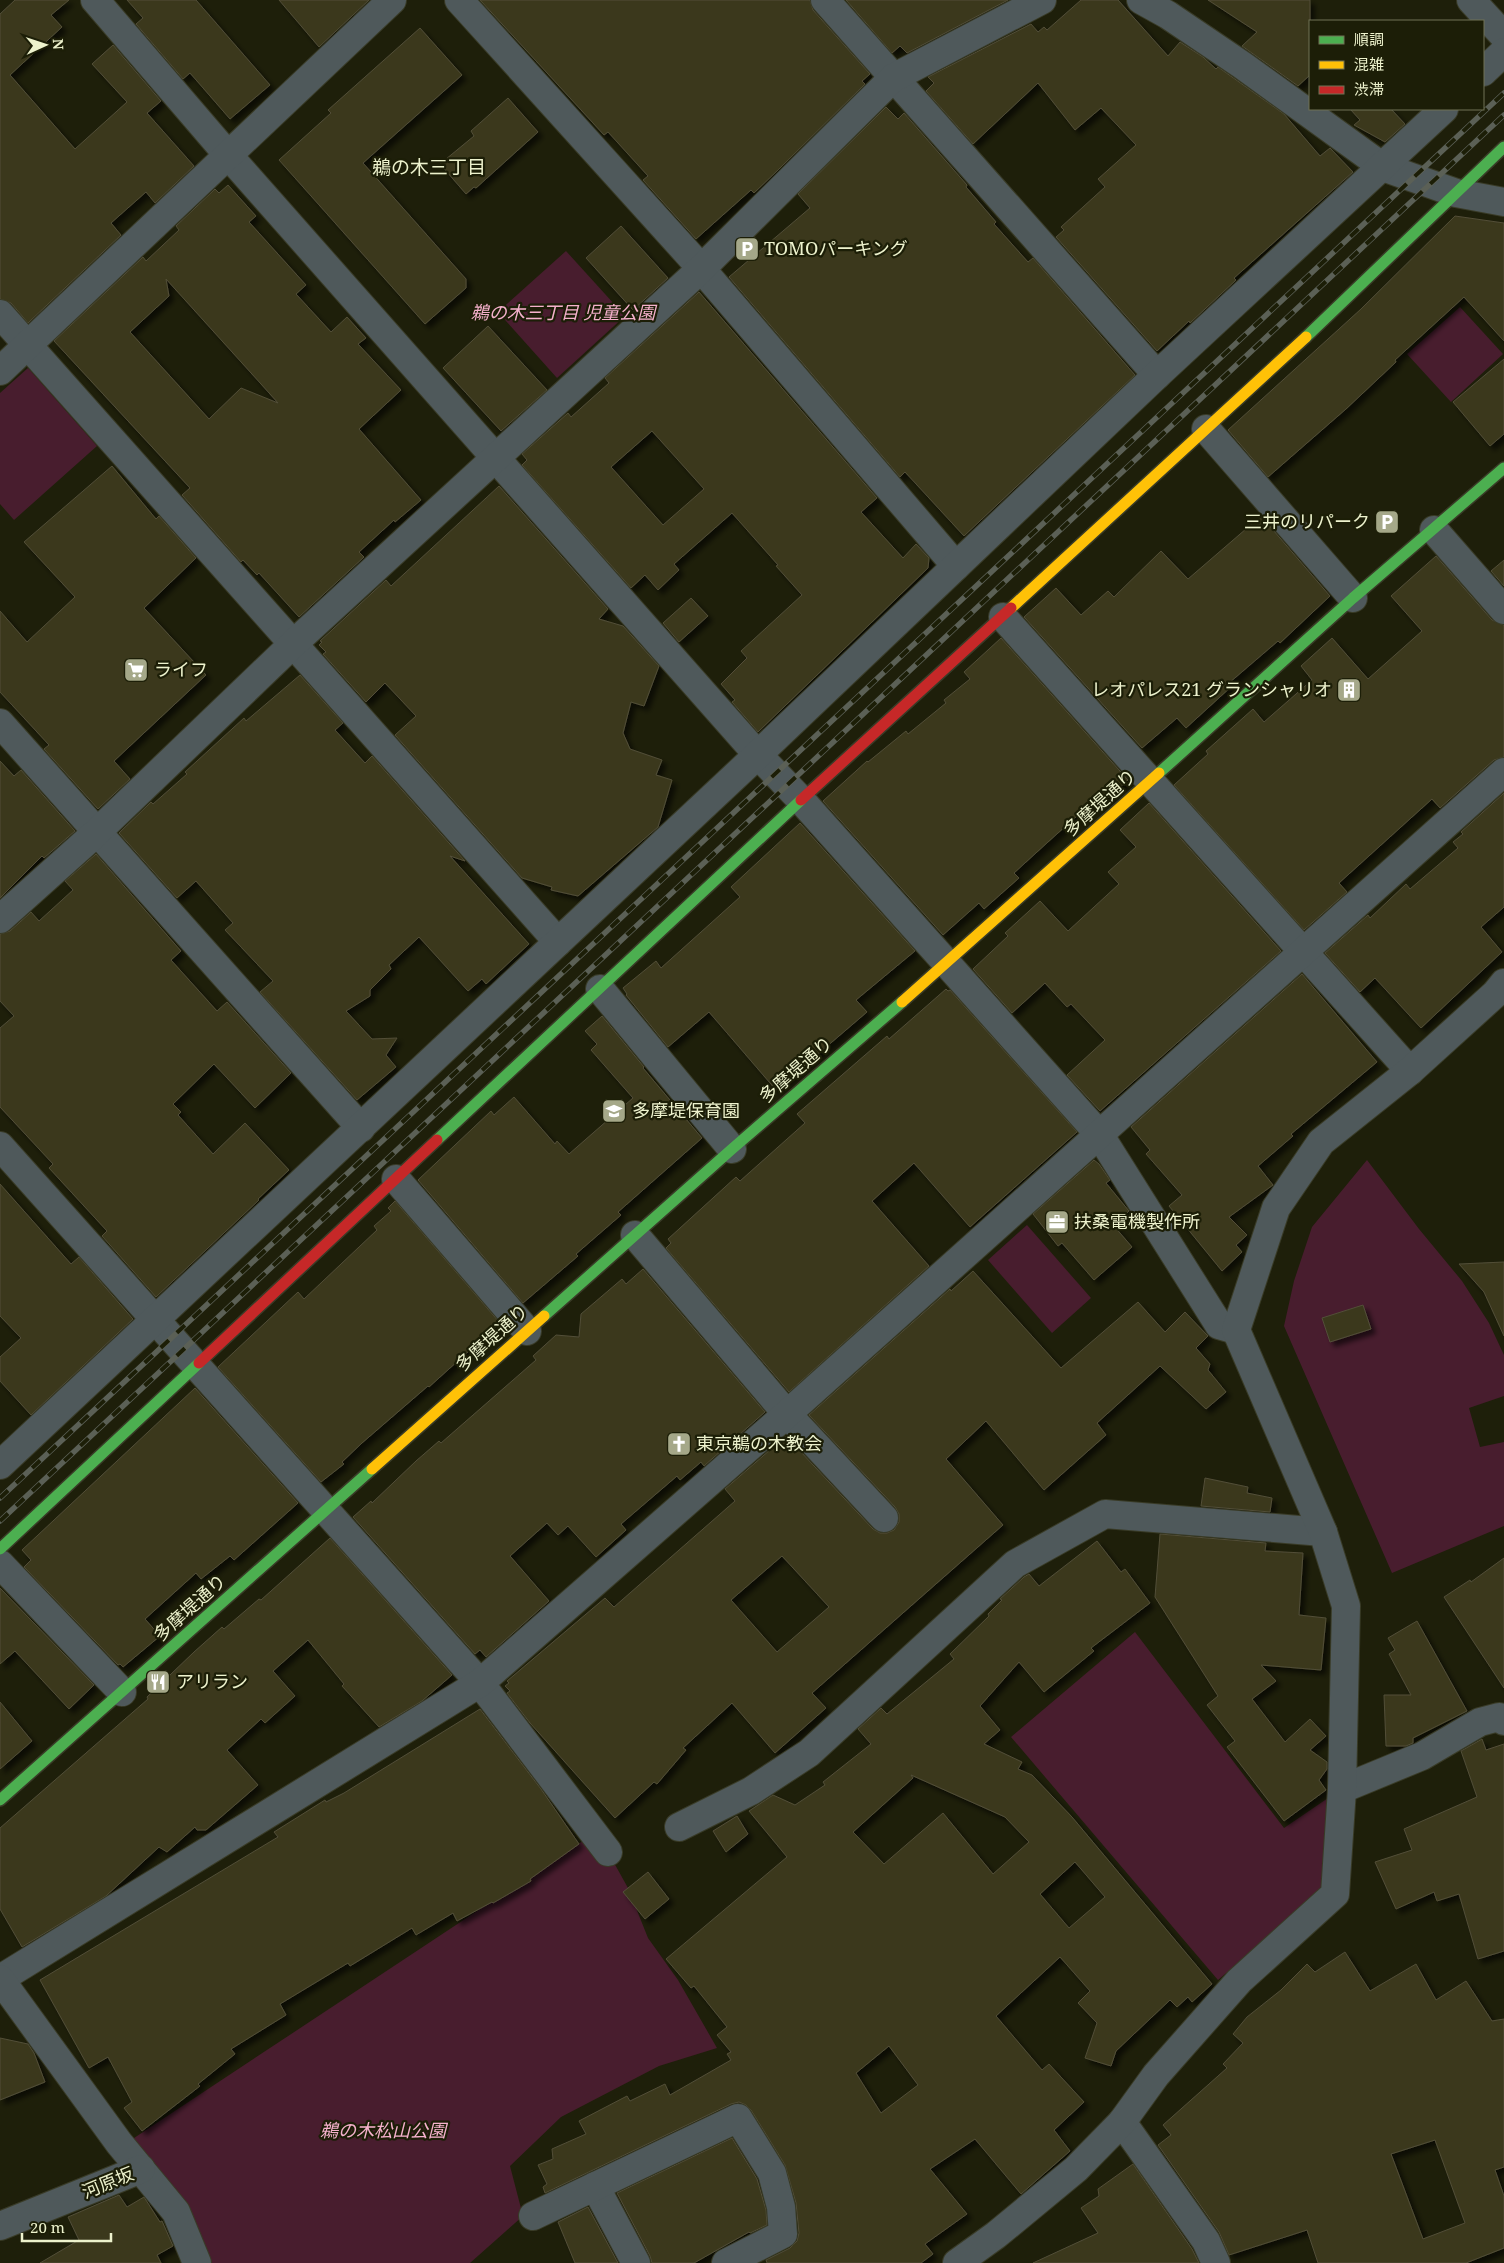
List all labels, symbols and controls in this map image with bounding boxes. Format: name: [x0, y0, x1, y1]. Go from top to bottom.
north arrow: [20, 20, 70, 70]
legend: [1309, 20, 1484, 110]
text: 順調: [1354, 29, 1384, 49]
text: N: [49, 38, 68, 50]
text: 混雑: [1354, 54, 1384, 74]
text: 渋滞: [1354, 79, 1384, 99]
district label: 鵜の木三丁目: [372, 154, 486, 180]
parking icon: TOMOパーキング: [734, 236, 760, 262]
place label: TOMOパーキング: [764, 236, 908, 260]
park label: 鵜の木三丁目 児童公園: [471, 300, 658, 324]
place label: 三井のリパーク: [1244, 509, 1370, 533]
parking icon: 三井のリパーク: [1374, 509, 1400, 535]
supermarket icon: ライフ: [123, 657, 149, 683]
place label: ライフ: [154, 657, 208, 681]
place label: レオパレス21 グランシャリオ: [1091, 677, 1332, 701]
building icon: レオパレス21 グランシャリオ: [1336, 677, 1362, 703]
street label: 多摩堤通り: [1058, 763, 1141, 841]
street label: 多摩堤通り: [754, 1031, 837, 1108]
school or university icon: 多摩堤保育園: [601, 1098, 627, 1124]
place label: 多摩堤保育園: [632, 1098, 740, 1122]
office icon: 扶桑電機製作所: [1044, 1209, 1070, 1235]
place label: 扶桑電機製作所: [1074, 1209, 1200, 1233]
street label: 多摩堤通り: [450, 1298, 533, 1376]
church icon: 東京鵜の木教会: [666, 1431, 692, 1457]
place label: 東京鵜の木教会: [696, 1431, 822, 1455]
street label: 多摩堤通り: [148, 1568, 231, 1646]
restaurant icon: アリラン: [145, 1669, 171, 1695]
place label: アリラン: [176, 1669, 248, 1693]
park label: 鵜の木松山公園: [320, 2118, 449, 2142]
street label: 河原坂: [78, 2161, 137, 2203]
scale bar: [22, 2210, 111, 2242]
text: 20 m: [30, 2217, 65, 2237]

